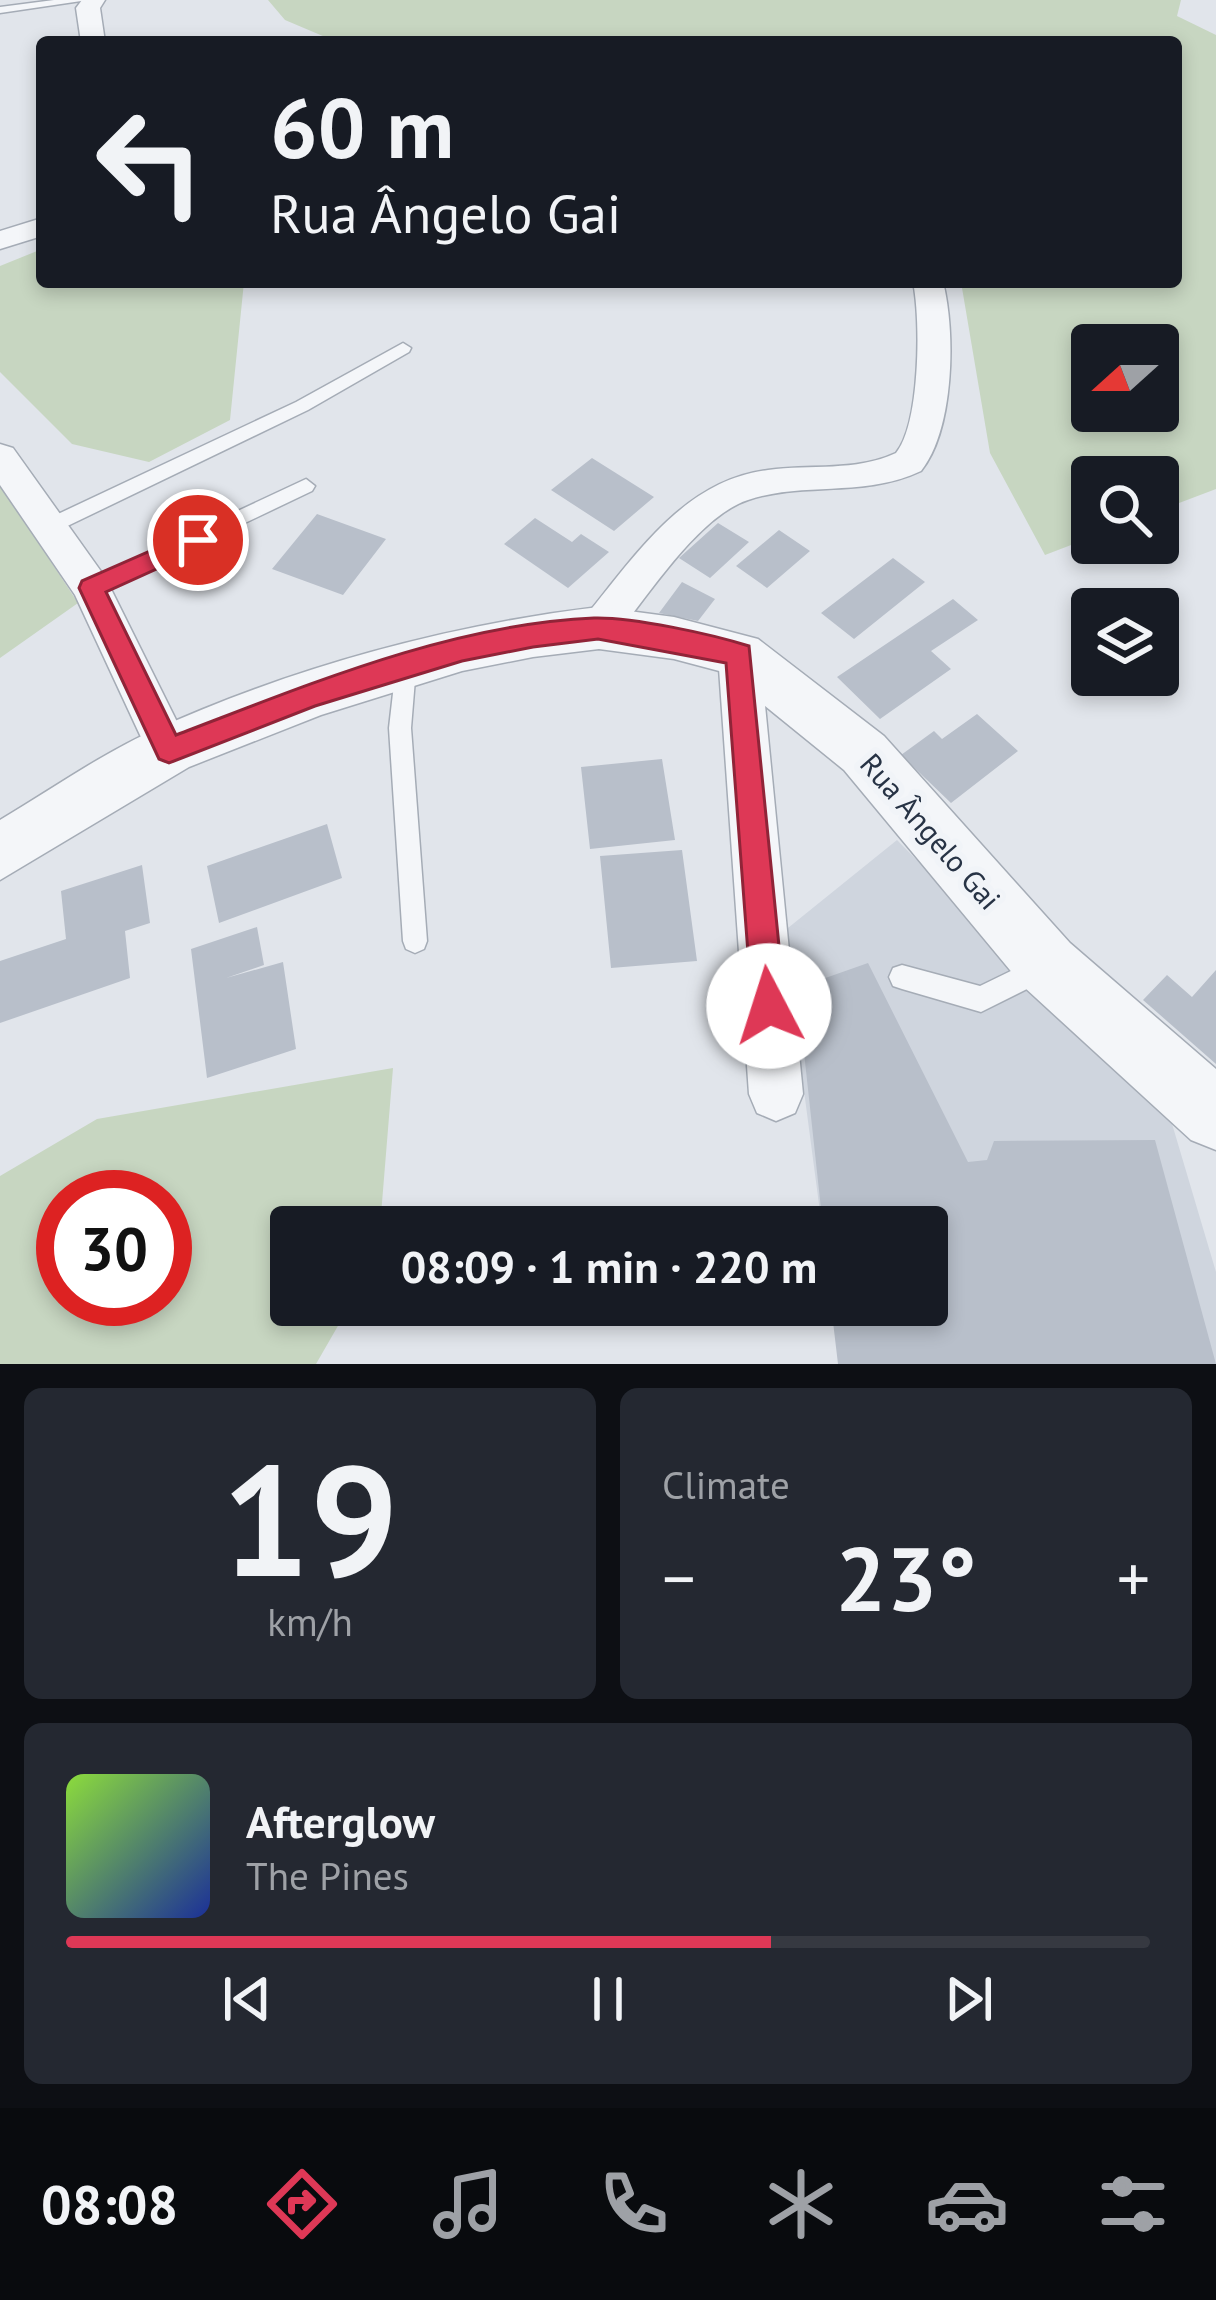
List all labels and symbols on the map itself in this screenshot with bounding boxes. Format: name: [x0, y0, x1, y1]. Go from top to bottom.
north arrow: [1071, 324, 1179, 432]
pin: [147, 489, 249, 591]
street label: Rua Ângelo Gai: [852, 745, 1010, 917]
position arrow: [706, 943, 832, 1069]
speed limit sign: 30: [36, 1170, 192, 1326]

